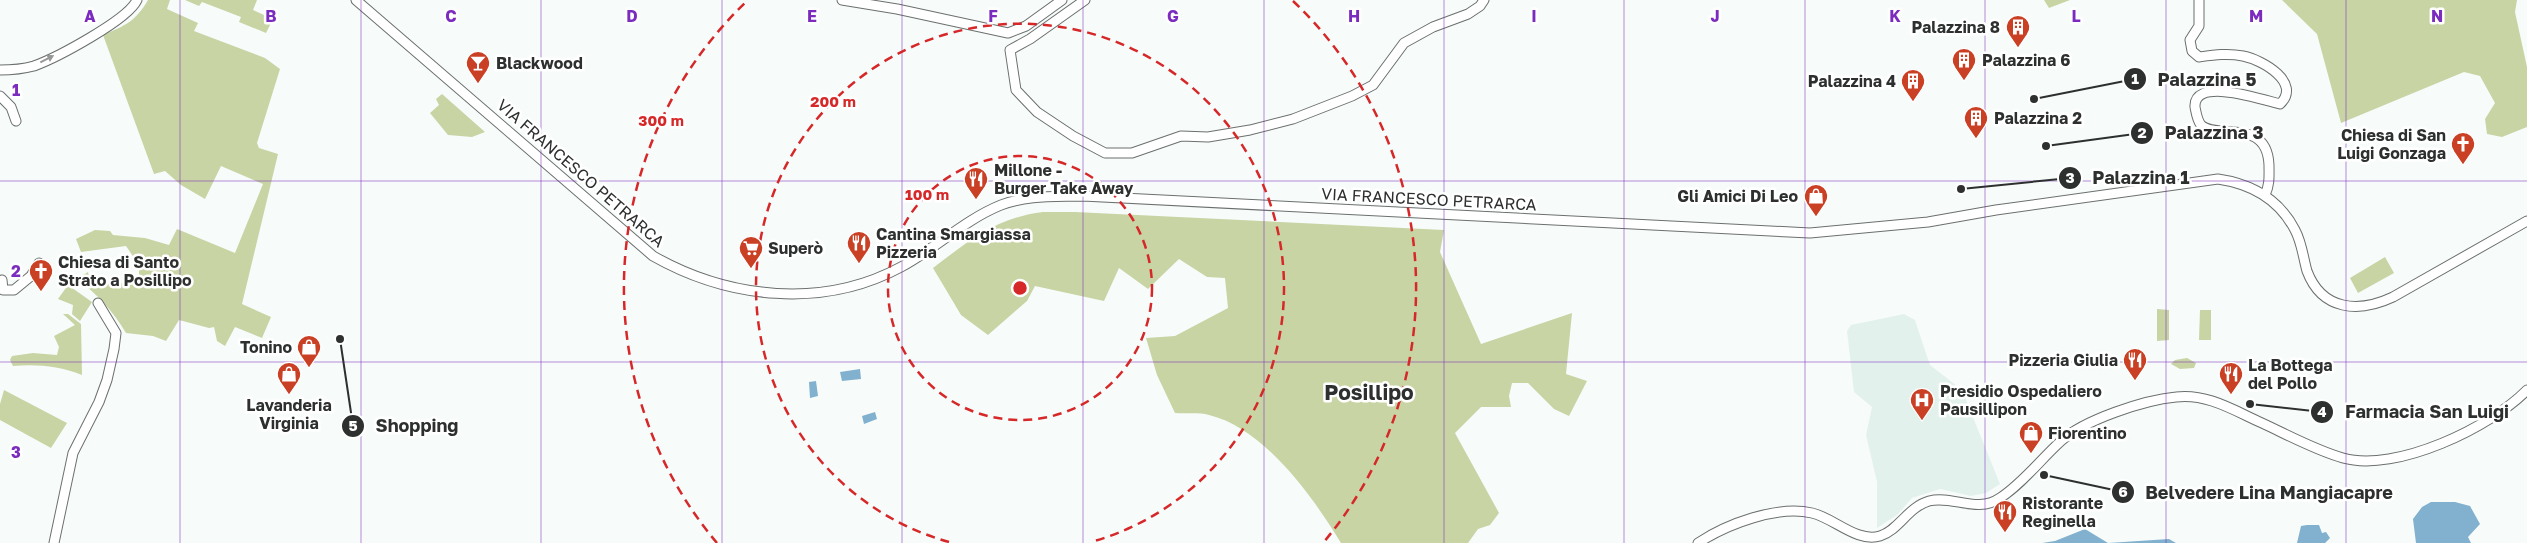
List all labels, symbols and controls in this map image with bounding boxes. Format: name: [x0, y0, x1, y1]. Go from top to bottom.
text: A: [84, 6, 96, 26]
text: B: [265, 6, 277, 26]
text: C: [445, 6, 457, 26]
text: D: [626, 6, 638, 26]
text: E: [807, 6, 817, 26]
text: F: [988, 6, 998, 26]
text: G: [1167, 6, 1179, 26]
text: H: [1348, 6, 1360, 26]
text: I: [1531, 6, 1537, 26]
text: J: [1710, 6, 1720, 26]
text: K: [1889, 6, 1901, 26]
text: L: [2071, 6, 2081, 26]
text: M: [2249, 6, 2263, 26]
text: N: [2431, 6, 2443, 26]
building icon: Palazzina 8: [2005, 14, 2031, 48]
place label: Palazzina 8: [1912, 17, 2000, 37]
building icon: Palazzina 6: [1951, 47, 1977, 81]
bar icon: Blackwood: [465, 50, 491, 84]
place label: Palazzina 6: [1982, 50, 2070, 70]
place label: Blackwood: [496, 53, 583, 73]
one-way arrow: [40, 55, 54, 63]
callout: Palazzina 5: [2122, 63, 2266, 96]
building icon: Palazzina 4: [1900, 68, 1926, 102]
text: Palazzina 5: [2158, 68, 2257, 90]
text: 1: [2131, 69, 2139, 87]
place label: Palazzina 4: [1808, 71, 1896, 91]
text: 1: [12, 80, 20, 100]
text: 200 m: [810, 92, 856, 110]
street label: VIA FRANCESCO PETRARCA: [493, 95, 669, 251]
building icon: Palazzina 2: [1963, 105, 1989, 139]
place label: Palazzina 2: [1994, 108, 2082, 128]
text: 300 m: [638, 111, 684, 129]
callout: Palazzina 3: [2130, 116, 2274, 149]
text: Palazzina 3: [2165, 121, 2264, 143]
text: 2: [2137, 123, 2147, 141]
place label: Chiesa di San Luigi Gonzaga: [2337, 125, 2446, 163]
church icon: Chiesa di San Luigi Gonzaga: [2450, 131, 2476, 165]
place label: Millone - Burger Take Away: [994, 160, 1134, 198]
callout: Palazzina 1: [2057, 161, 2199, 194]
restaurant icon: Millone - Burger Take Away: [963, 166, 989, 200]
text: Palazzina 1: [2092, 166, 2190, 188]
text: 3: [2065, 168, 2075, 186]
street label: VIA FRANCESCO PETRARCA: [1321, 183, 1537, 215]
shop icon: Gli Amici Di Leo: [1803, 183, 1829, 217]
text: 100 m: [905, 185, 949, 203]
place label: Gli Amici Di Leo: [1677, 186, 1798, 206]
place label: Cantina Smargiassa Pizzeria: [876, 224, 1031, 262]
restaurant icon: Cantina Smargiassa Pizzeria: [846, 230, 872, 264]
supermarket icon: Superò: [738, 235, 764, 269]
place label: Superò: [768, 238, 824, 258]
place label: Chiesa di Santo Strato a Posillipo: [58, 252, 192, 290]
church icon: Chiesa di Santo Strato a Posillipo: [28, 258, 54, 292]
text: 2: [11, 261, 21, 281]
centre of rings: [1011, 279, 1029, 297]
shop icon: Tonino: [296, 334, 322, 368]
place label: Tonino: [240, 337, 292, 357]
restaurant icon: Pizzeria Giulia: [2122, 347, 2148, 381]
place label: Pizzeria Giulia: [2008, 350, 2118, 370]
place label: La Bottega del Pollo: [2248, 355, 2333, 393]
shop icon: Lavanderia Virginia: [276, 361, 302, 395]
restaurant icon: La Bottega del Pollo: [2218, 361, 2244, 395]
district label: Posillipo: [1324, 379, 1414, 405]
place label: Presidio Ospedaliero Pausillipon: [1940, 381, 2102, 419]
hospital icon: Presidio Ospedaliero Pausillipon: [1909, 387, 1935, 421]
place label: Lavanderia Virginia: [246, 395, 332, 433]
callout: Farmacia San Luigi: [2310, 396, 2519, 429]
text: Farmacia San Luigi: [2345, 400, 2509, 422]
text: 4: [2317, 402, 2327, 420]
callout: Shopping: [340, 409, 468, 442]
text: Shopping: [376, 414, 458, 436]
text: 5: [348, 416, 358, 434]
shop icon: Fiorentino: [2018, 420, 2044, 454]
place label: Fiorentino: [2048, 423, 2127, 443]
text: 3: [11, 442, 21, 462]
callout: Belvedere Lina Mangiacapre: [2110, 476, 2403, 509]
text: Belvedere Lina Mangiacapre: [2145, 481, 2393, 503]
text: 6: [2118, 482, 2128, 500]
place label: Ristorante Reginella: [2022, 493, 2103, 531]
restaurant icon: Ristorante Reginella: [1992, 499, 2018, 533]

